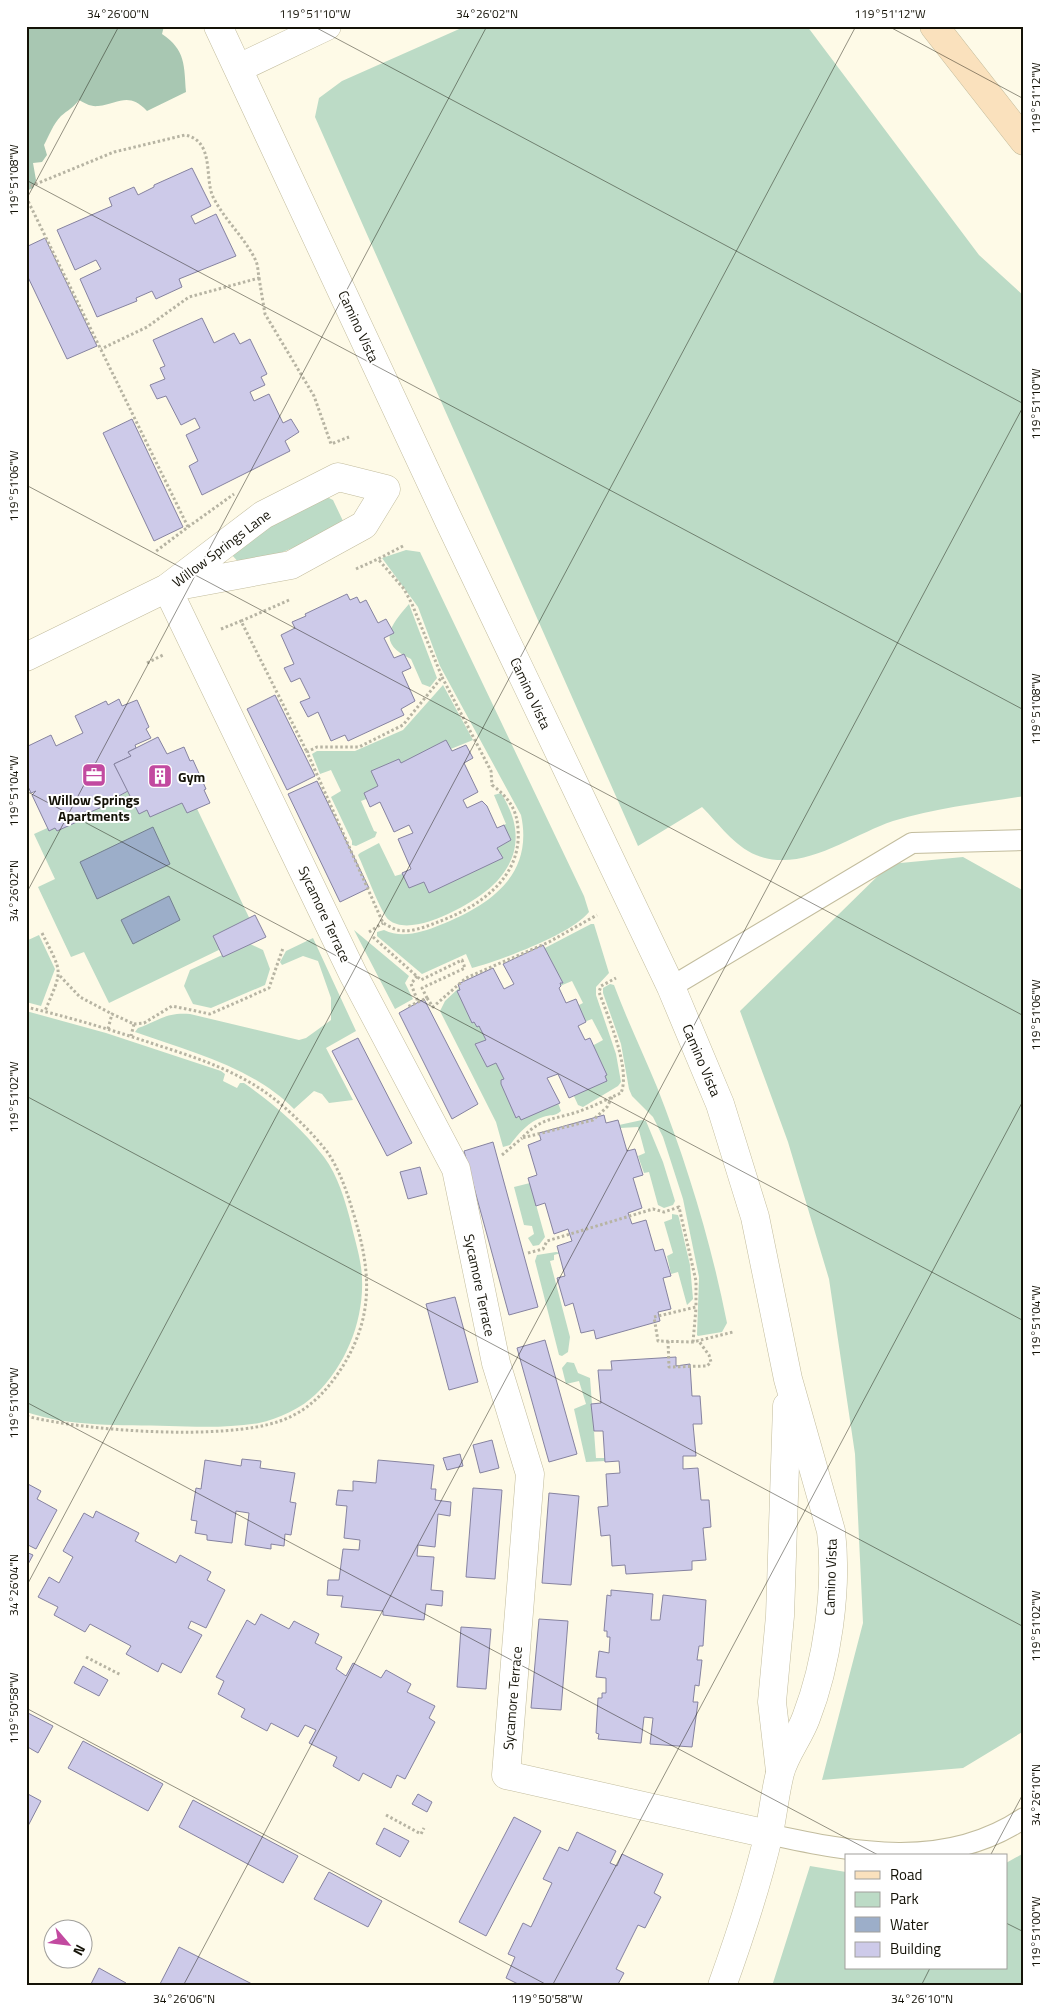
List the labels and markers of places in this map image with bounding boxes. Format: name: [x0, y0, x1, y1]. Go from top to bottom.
office icon: Willow Springs Apartments: [81, 762, 107, 788]
building icon: Gym: [147, 763, 173, 789]
place label: Gym: [178, 766, 205, 787]
place label: Willow Springs Apartments: [48, 789, 140, 826]

